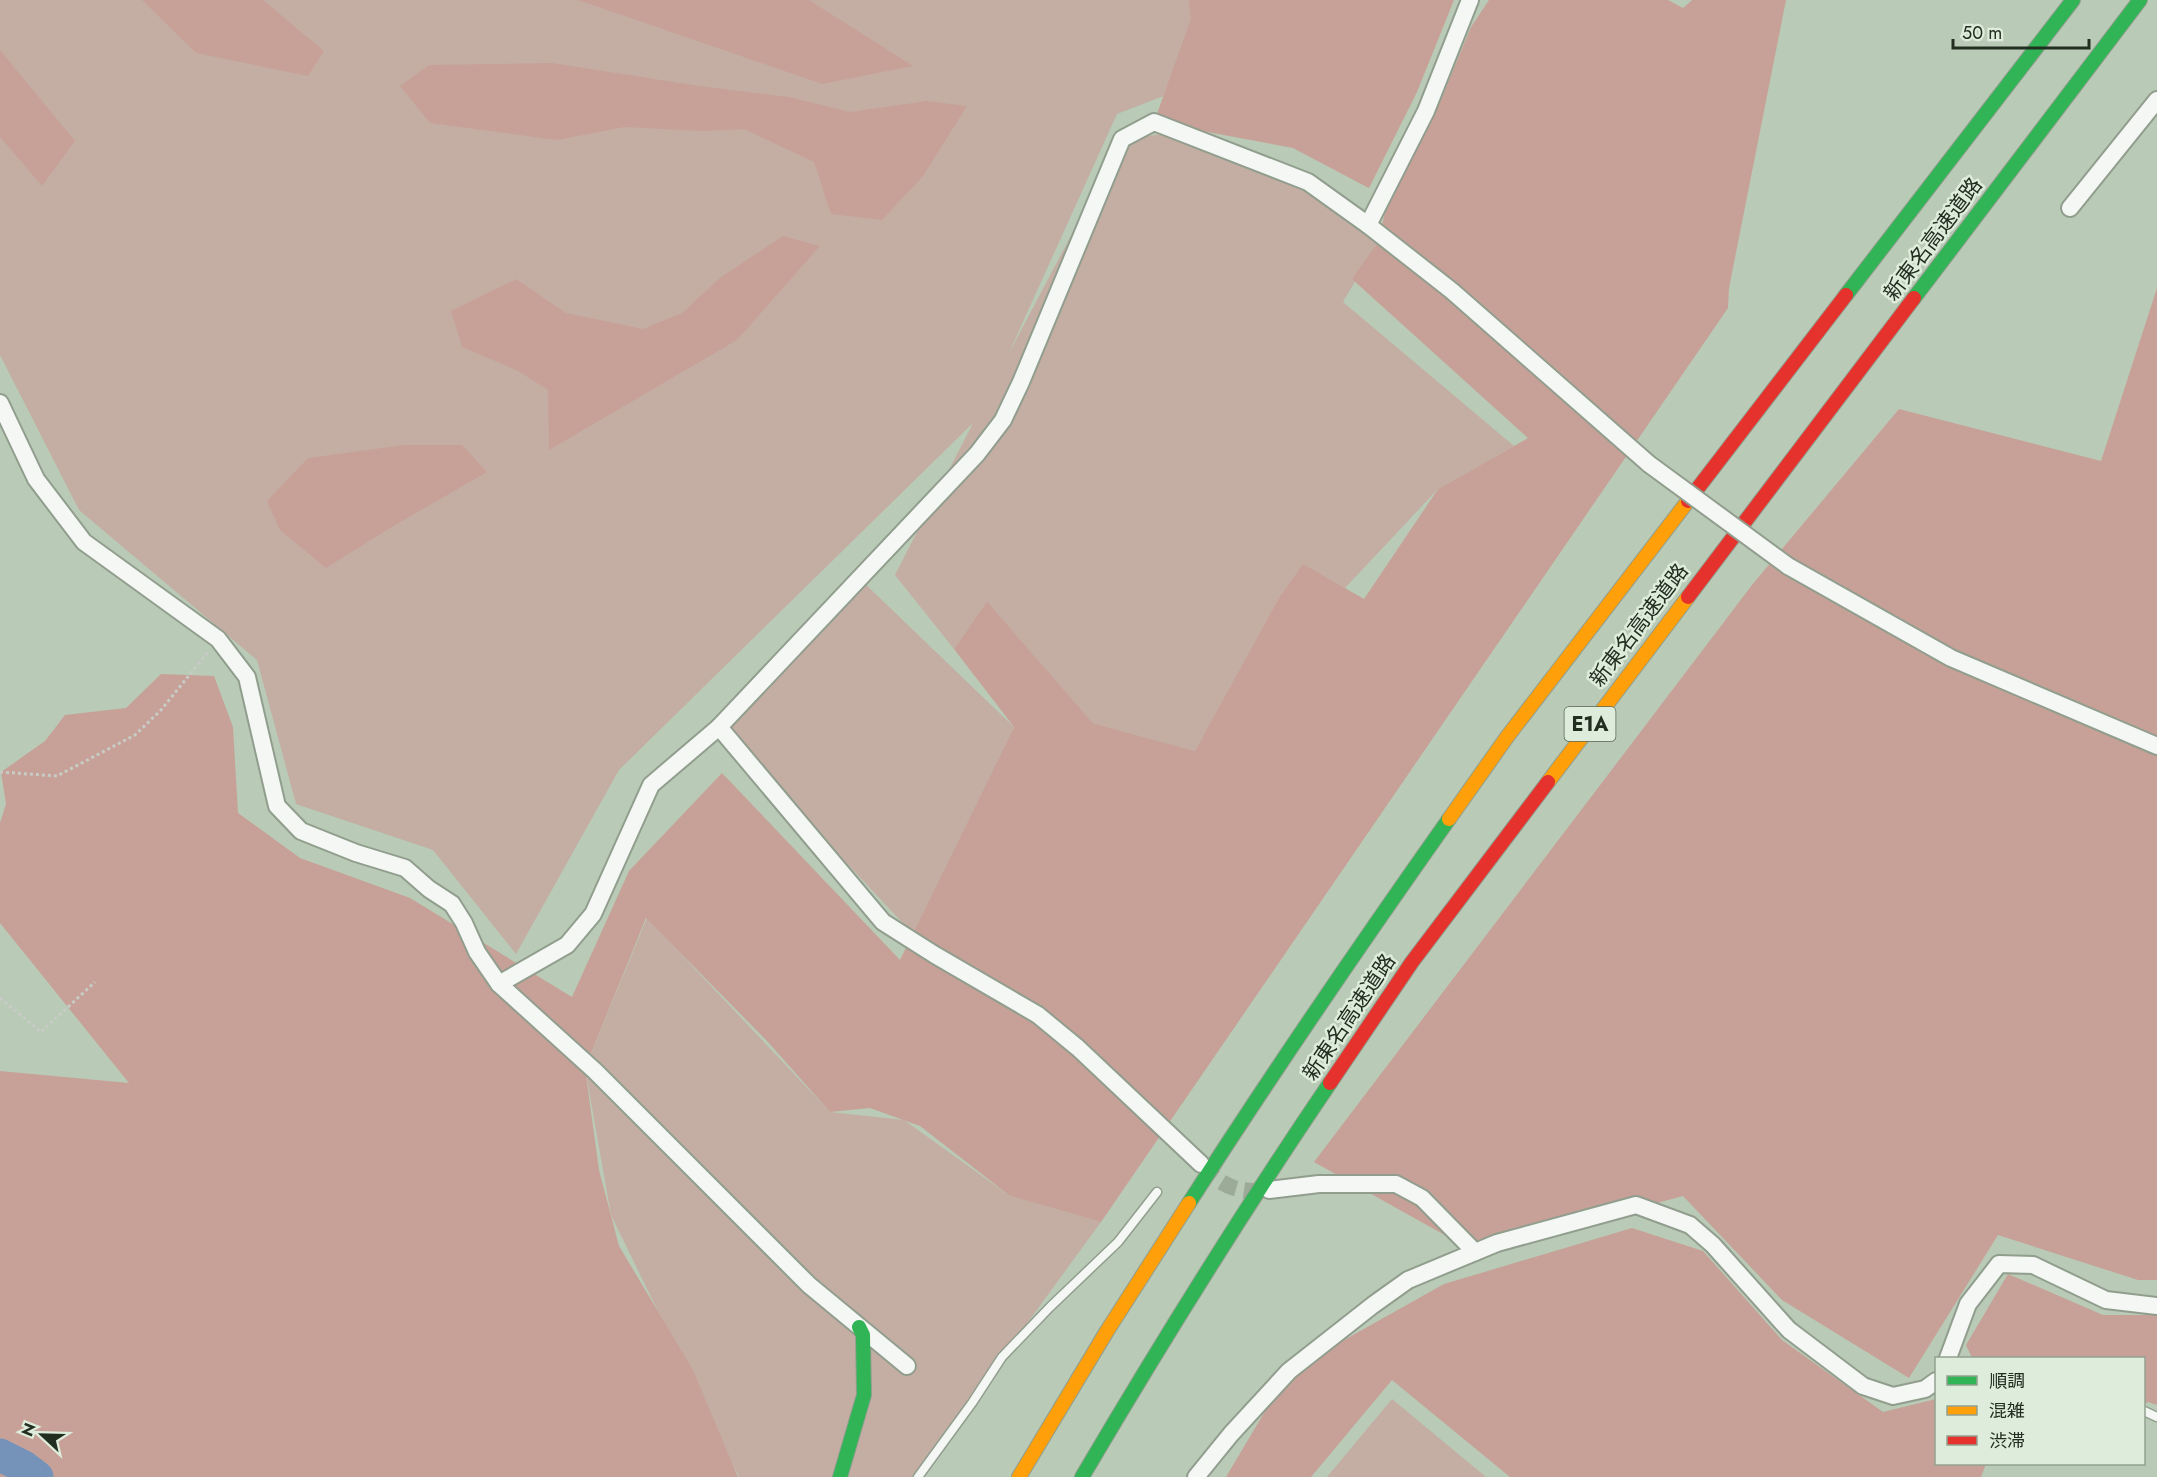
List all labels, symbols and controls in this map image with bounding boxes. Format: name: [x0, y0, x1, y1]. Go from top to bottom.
scale bar: [1953, 12, 2090, 50]
text: 50 m: [1962, 20, 2002, 46]
street label: 新東名高速道路: [1877, 171, 1989, 307]
street label: 新東名高速道路: [1583, 557, 1695, 693]
road number: E1A: [1564, 707, 1616, 741]
street label: 新東名高速道路: [1295, 948, 1403, 1086]
legend: [1935, 1357, 2145, 1465]
text: 順調: [1989, 1368, 2025, 1394]
text: 混雑: [1989, 1398, 2025, 1424]
north arrow: [12, 1405, 72, 1465]
text: N: [16, 1419, 42, 1440]
text: 渋滞: [1989, 1428, 2025, 1454]

